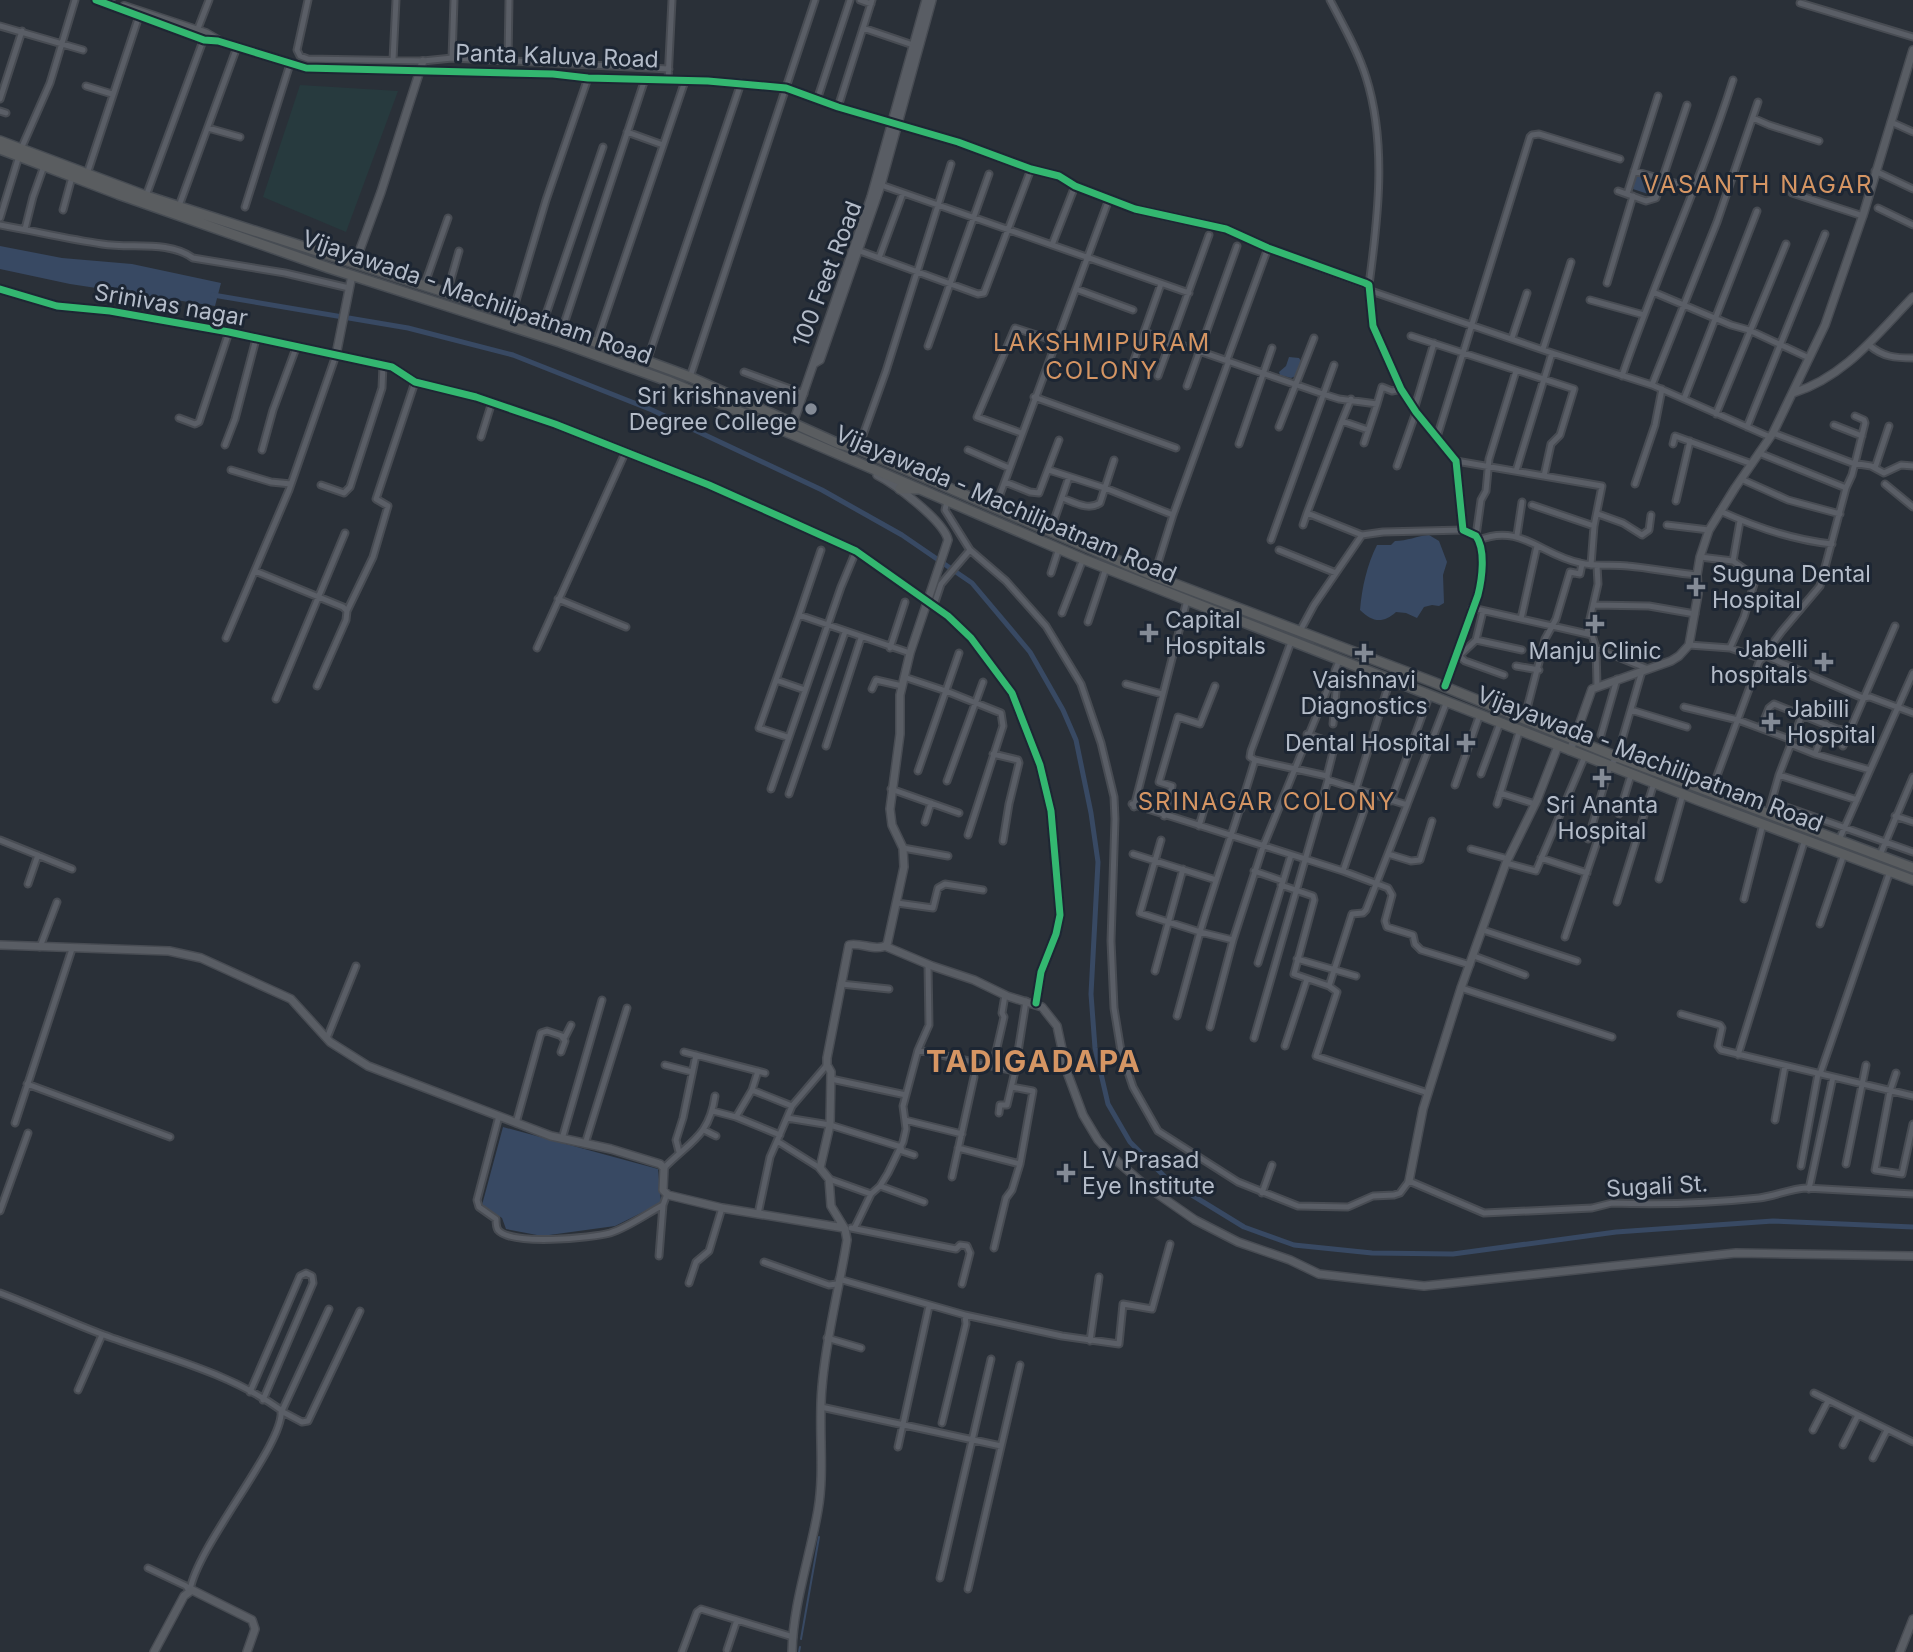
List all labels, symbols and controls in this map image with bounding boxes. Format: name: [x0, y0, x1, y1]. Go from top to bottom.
street label: Panta Kaluva Road: [455, 38, 659, 74]
district label: VASANTH NAGAR: [1643, 170, 1873, 199]
street label: 100 Feet Road: [786, 197, 868, 351]
street label: Vijayawada - Machilipatnam Road: [298, 224, 656, 370]
street label: Srinivas nagar: [92, 278, 250, 332]
district label: LAKSHMIPURAM COLONY: [993, 328, 1211, 385]
place label: Sri krishnaveni Degree College: [629, 382, 797, 436]
marker: Sri krishnaveni Degree College: [803, 401, 819, 417]
street label: Vijayawada - Machilipatnam Road: [831, 419, 1181, 589]
place label: Suguna Dental Hospital: [1712, 560, 1871, 614]
marker: Suguna Dental Hospital: [1686, 577, 1706, 597]
place label: Capital Hospitals: [1165, 606, 1266, 660]
marker: Manju Clinic: [1585, 614, 1605, 634]
marker: Capital Hospitals: [1139, 623, 1159, 643]
place label: Jabelli hospitals: [1711, 635, 1808, 689]
place label: Manju Clinic: [1528, 637, 1662, 665]
marker: Vaishnavi Diagnostics: [1354, 643, 1374, 663]
marker: Jabelli hospitals: [1814, 652, 1834, 672]
place label: Vaishnavi Diagnostics: [1300, 666, 1428, 720]
street label: Vijayawada - Machilipatnam Road: [1473, 680, 1827, 838]
place label: Jabilli Hospital: [1787, 695, 1876, 749]
marker: Jabilli Hospital: [1761, 712, 1781, 732]
place label: Dental Hospital: [1285, 729, 1450, 757]
marker: Dental Hospital: [1456, 733, 1476, 753]
marker: Sri Ananta Hospital: [1592, 768, 1612, 788]
district label: SRINAGAR COLONY: [1138, 787, 1396, 816]
place label: Sri Ananta Hospital: [1546, 791, 1658, 845]
district label: TADIGADAPA: [926, 1043, 1142, 1079]
place label: L V Prasad Eye Institute: [1082, 1146, 1215, 1200]
marker: L V Prasad Eye Institute: [1056, 1163, 1076, 1183]
street label: Sugali St.: [1605, 1169, 1709, 1203]

